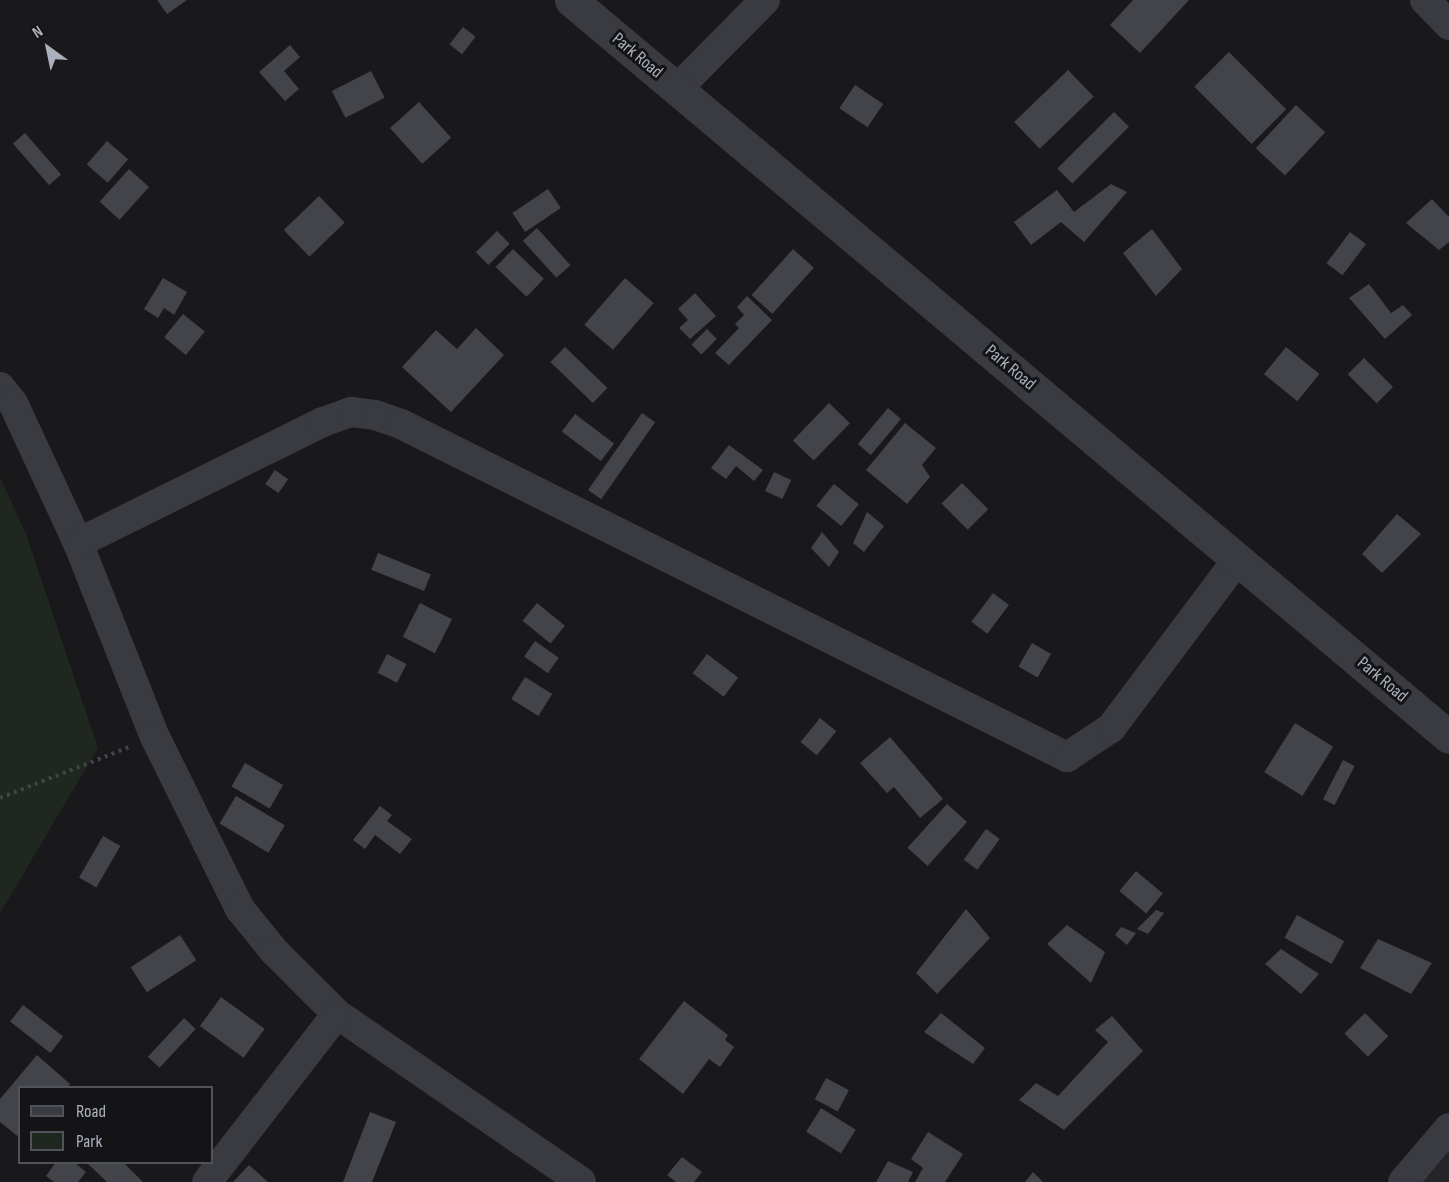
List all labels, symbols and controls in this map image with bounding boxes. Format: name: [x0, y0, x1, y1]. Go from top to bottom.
north arrow: [18, 18, 78, 78]
text: N: [29, 22, 47, 43]
street label: Park Road: [607, 29, 667, 83]
street label: Park Road: [980, 341, 1040, 395]
street label: Park Road: [1352, 653, 1412, 707]
legend: [18, 1086, 213, 1164]
text: Road: [76, 1101, 106, 1122]
text: Park: [76, 1131, 102, 1152]

